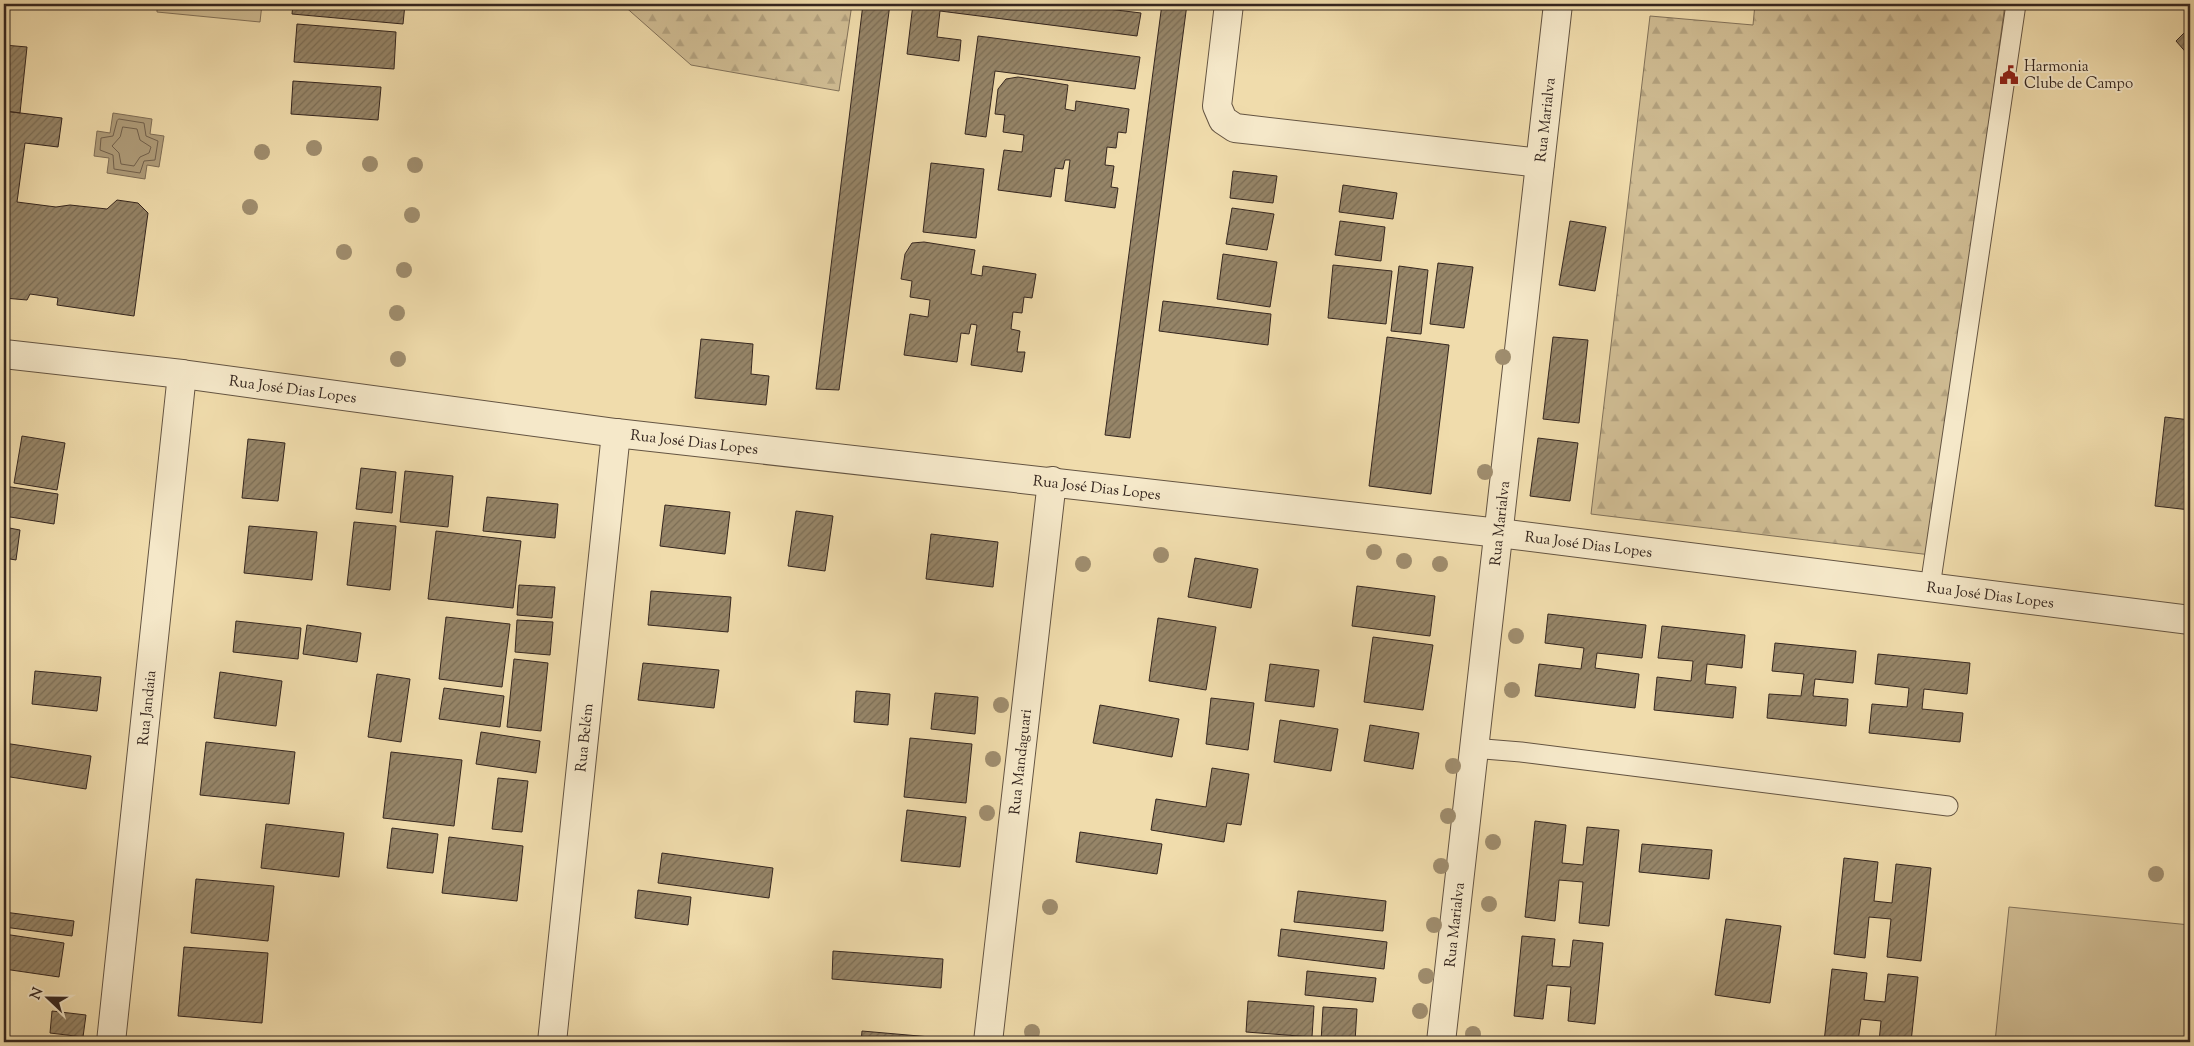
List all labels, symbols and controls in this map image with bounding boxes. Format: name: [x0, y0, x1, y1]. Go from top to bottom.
place label: Harmonia Clube de Campo: [2024, 57, 2133, 95]
public building icon: Harmonia Clube de Campo: [1998, 64, 2020, 86]
street label: Rua Marialva: [1531, 76, 1562, 164]
street label: Rua José Dias Lopes: [228, 372, 358, 410]
street label: Rua José Dias Lopes: [629, 426, 759, 461]
street label: Rua José Dias Lopes: [1032, 471, 1162, 507]
street label: Rua Marialva: [1486, 480, 1516, 567]
street label: Rua José Dias Lopes: [1523, 527, 1653, 564]
street label: Rua José Dias Lopes: [1925, 578, 2055, 615]
street label: Rua Jandaia: [134, 669, 162, 747]
street label: Rua Belém: [571, 702, 600, 773]
street label: Rua Mandaguari: [1005, 708, 1038, 816]
street label: Rua Marialva: [1440, 881, 1471, 968]
north arrow: [22, 974, 72, 1024]
text: N: [26, 985, 49, 1003]

